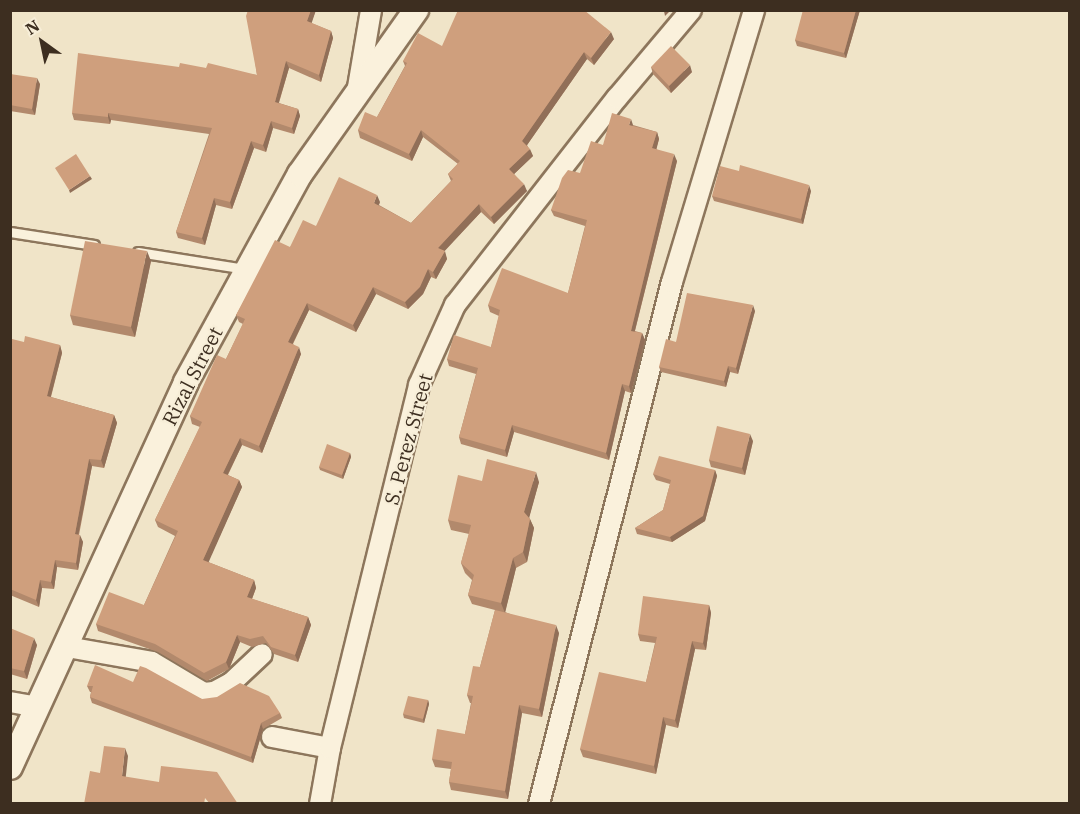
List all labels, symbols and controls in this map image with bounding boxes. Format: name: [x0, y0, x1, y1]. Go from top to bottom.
north arrow: [12, 12, 72, 72]
text: N: [21, 15, 43, 39]
street label: Rizal Street: [157, 323, 227, 429]
street label: S. Perez Street: [379, 371, 437, 507]

